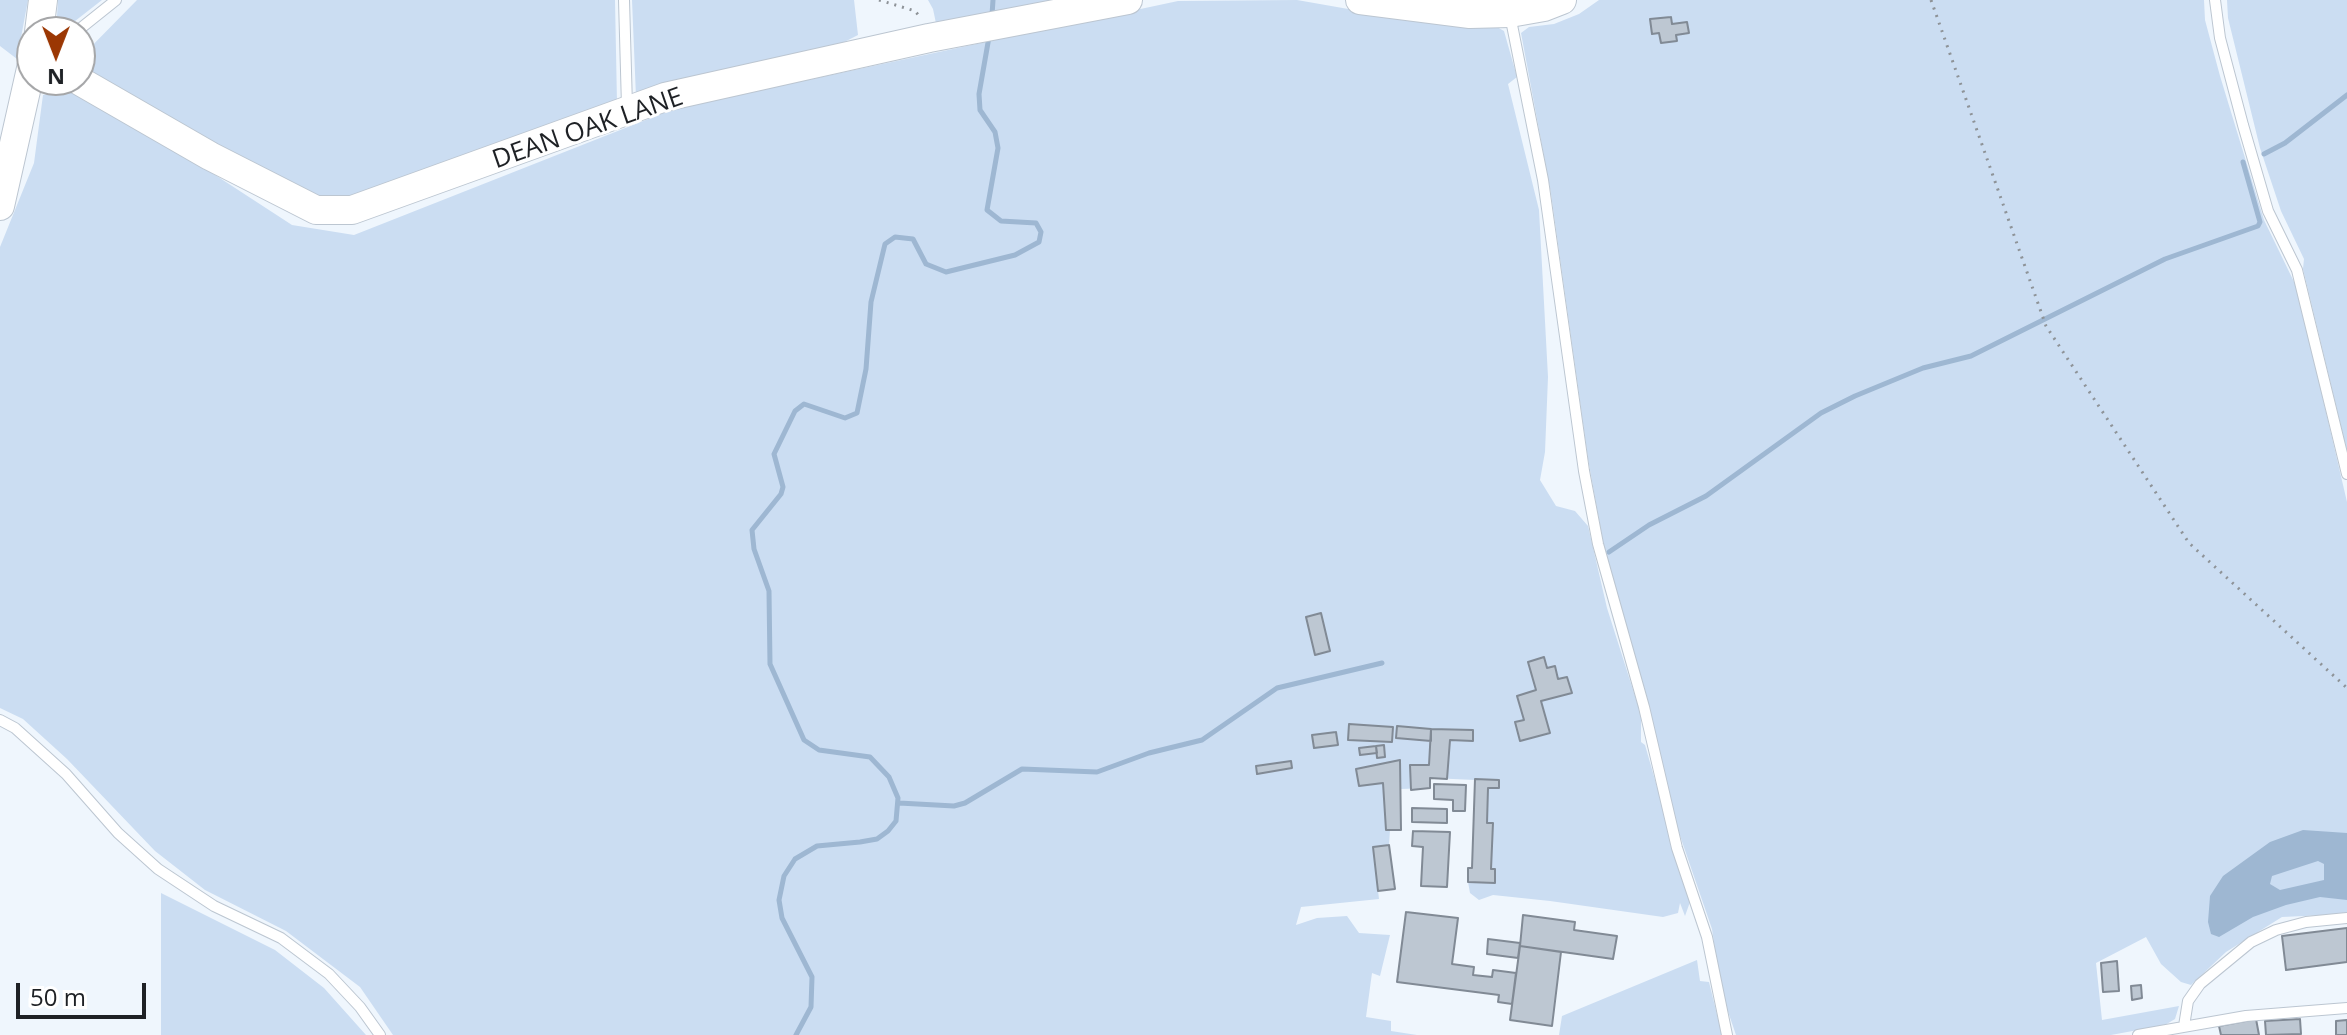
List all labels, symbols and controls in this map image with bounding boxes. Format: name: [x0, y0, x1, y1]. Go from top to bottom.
north arrow: [16, 16, 96, 96]
text: N: [47, 63, 65, 93]
street label: DEAN OAK LANE: [489, 82, 687, 176]
scale bar: [20, 967, 150, 1017]
text: 50 m: [30, 980, 86, 1013]

